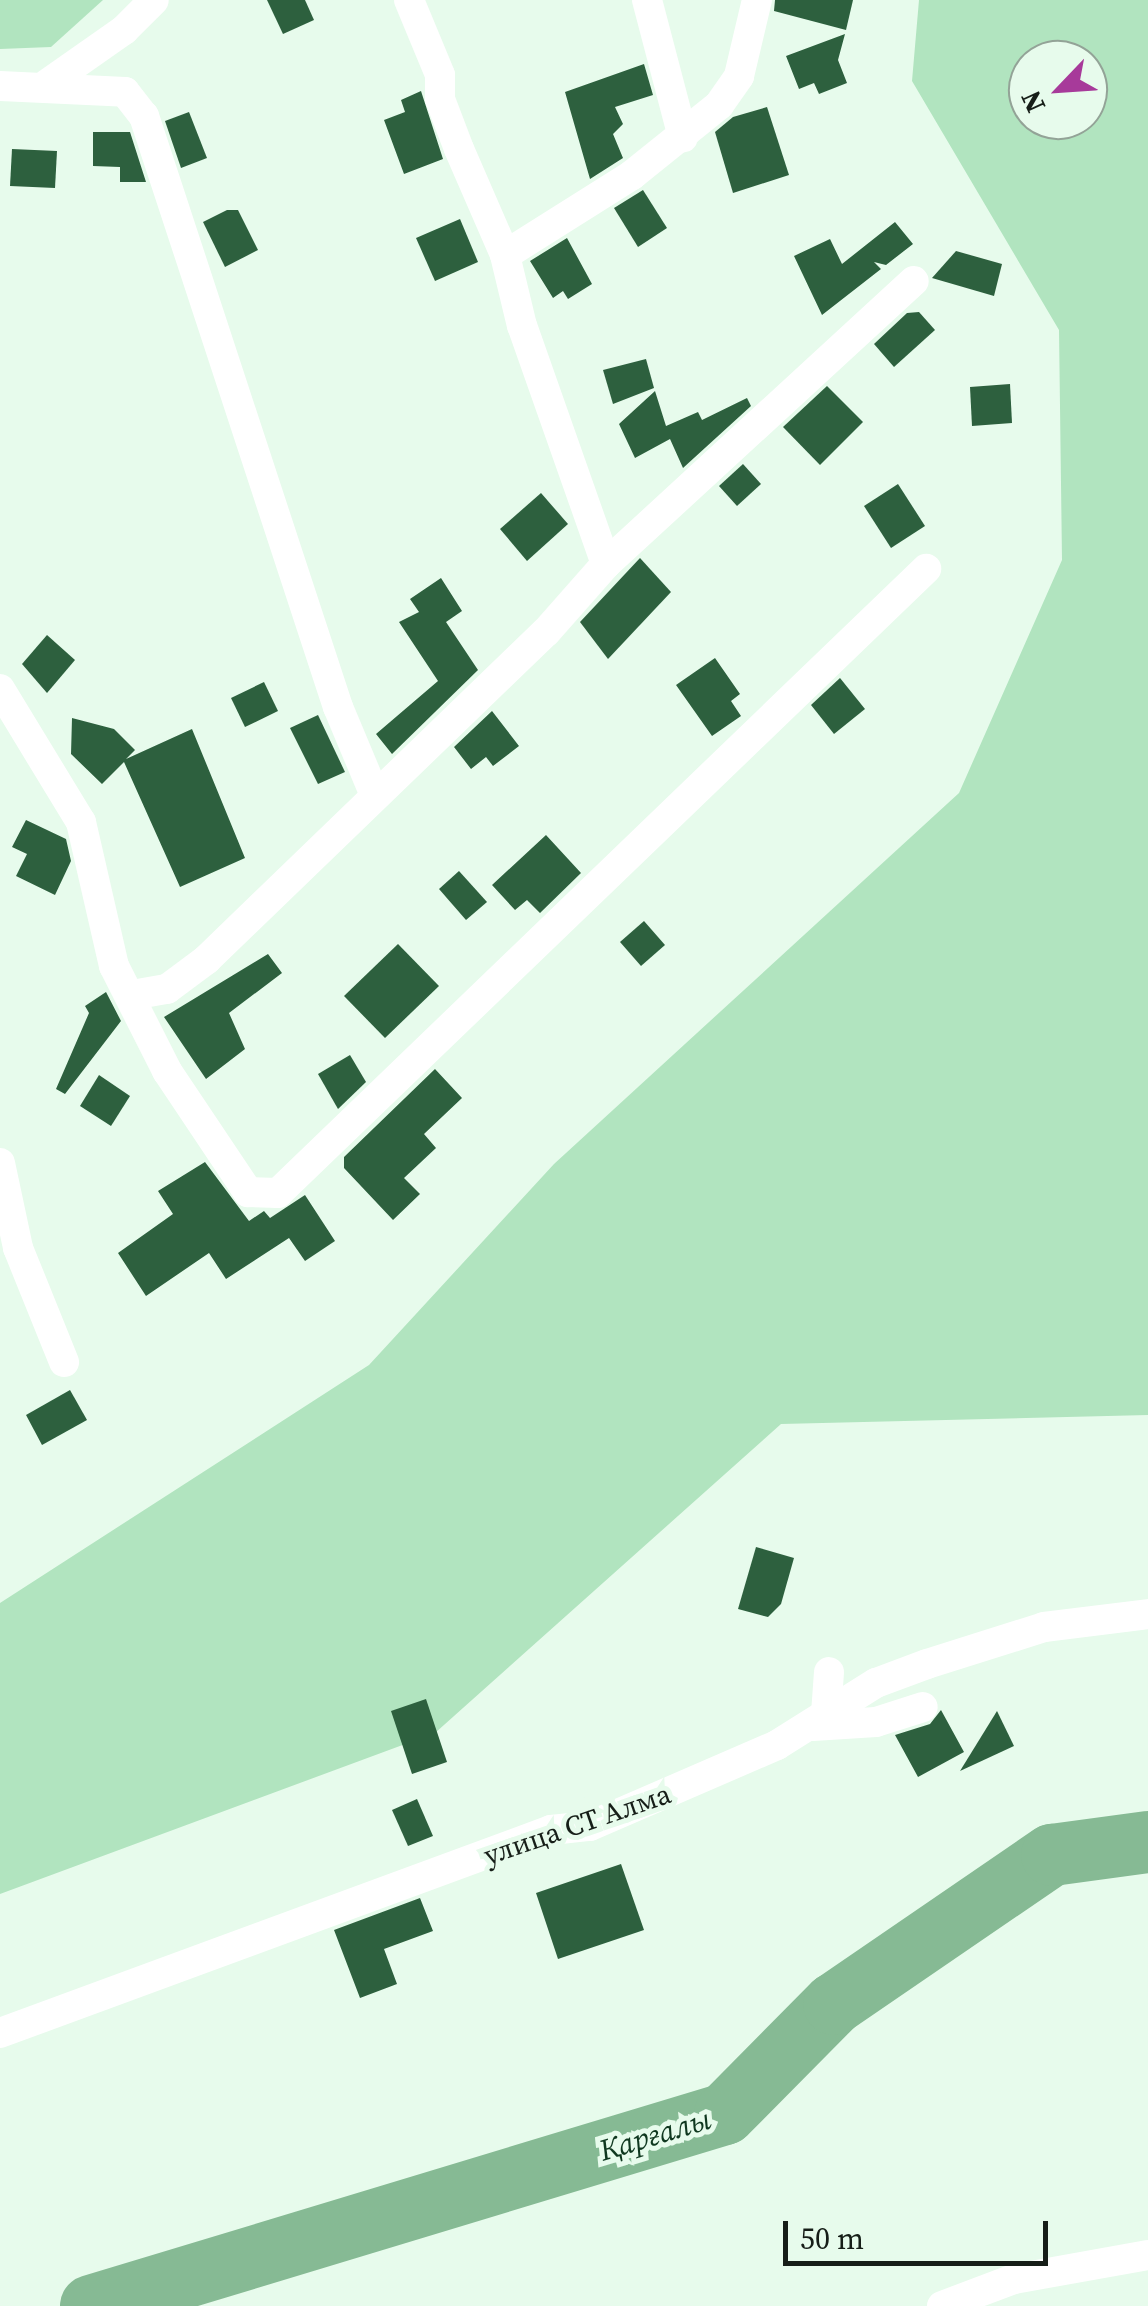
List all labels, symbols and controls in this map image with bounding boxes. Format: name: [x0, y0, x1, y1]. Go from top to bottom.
north arrow: [1008, 40, 1108, 140]
text: N: [1011, 85, 1054, 119]
street label: улица СТ Алма: [479, 1776, 675, 1872]
water label: Қарғалы: [595, 2101, 715, 2169]
scale bar: [788, 2201, 1053, 2263]
text: 50 m: [800, 2218, 864, 2259]

